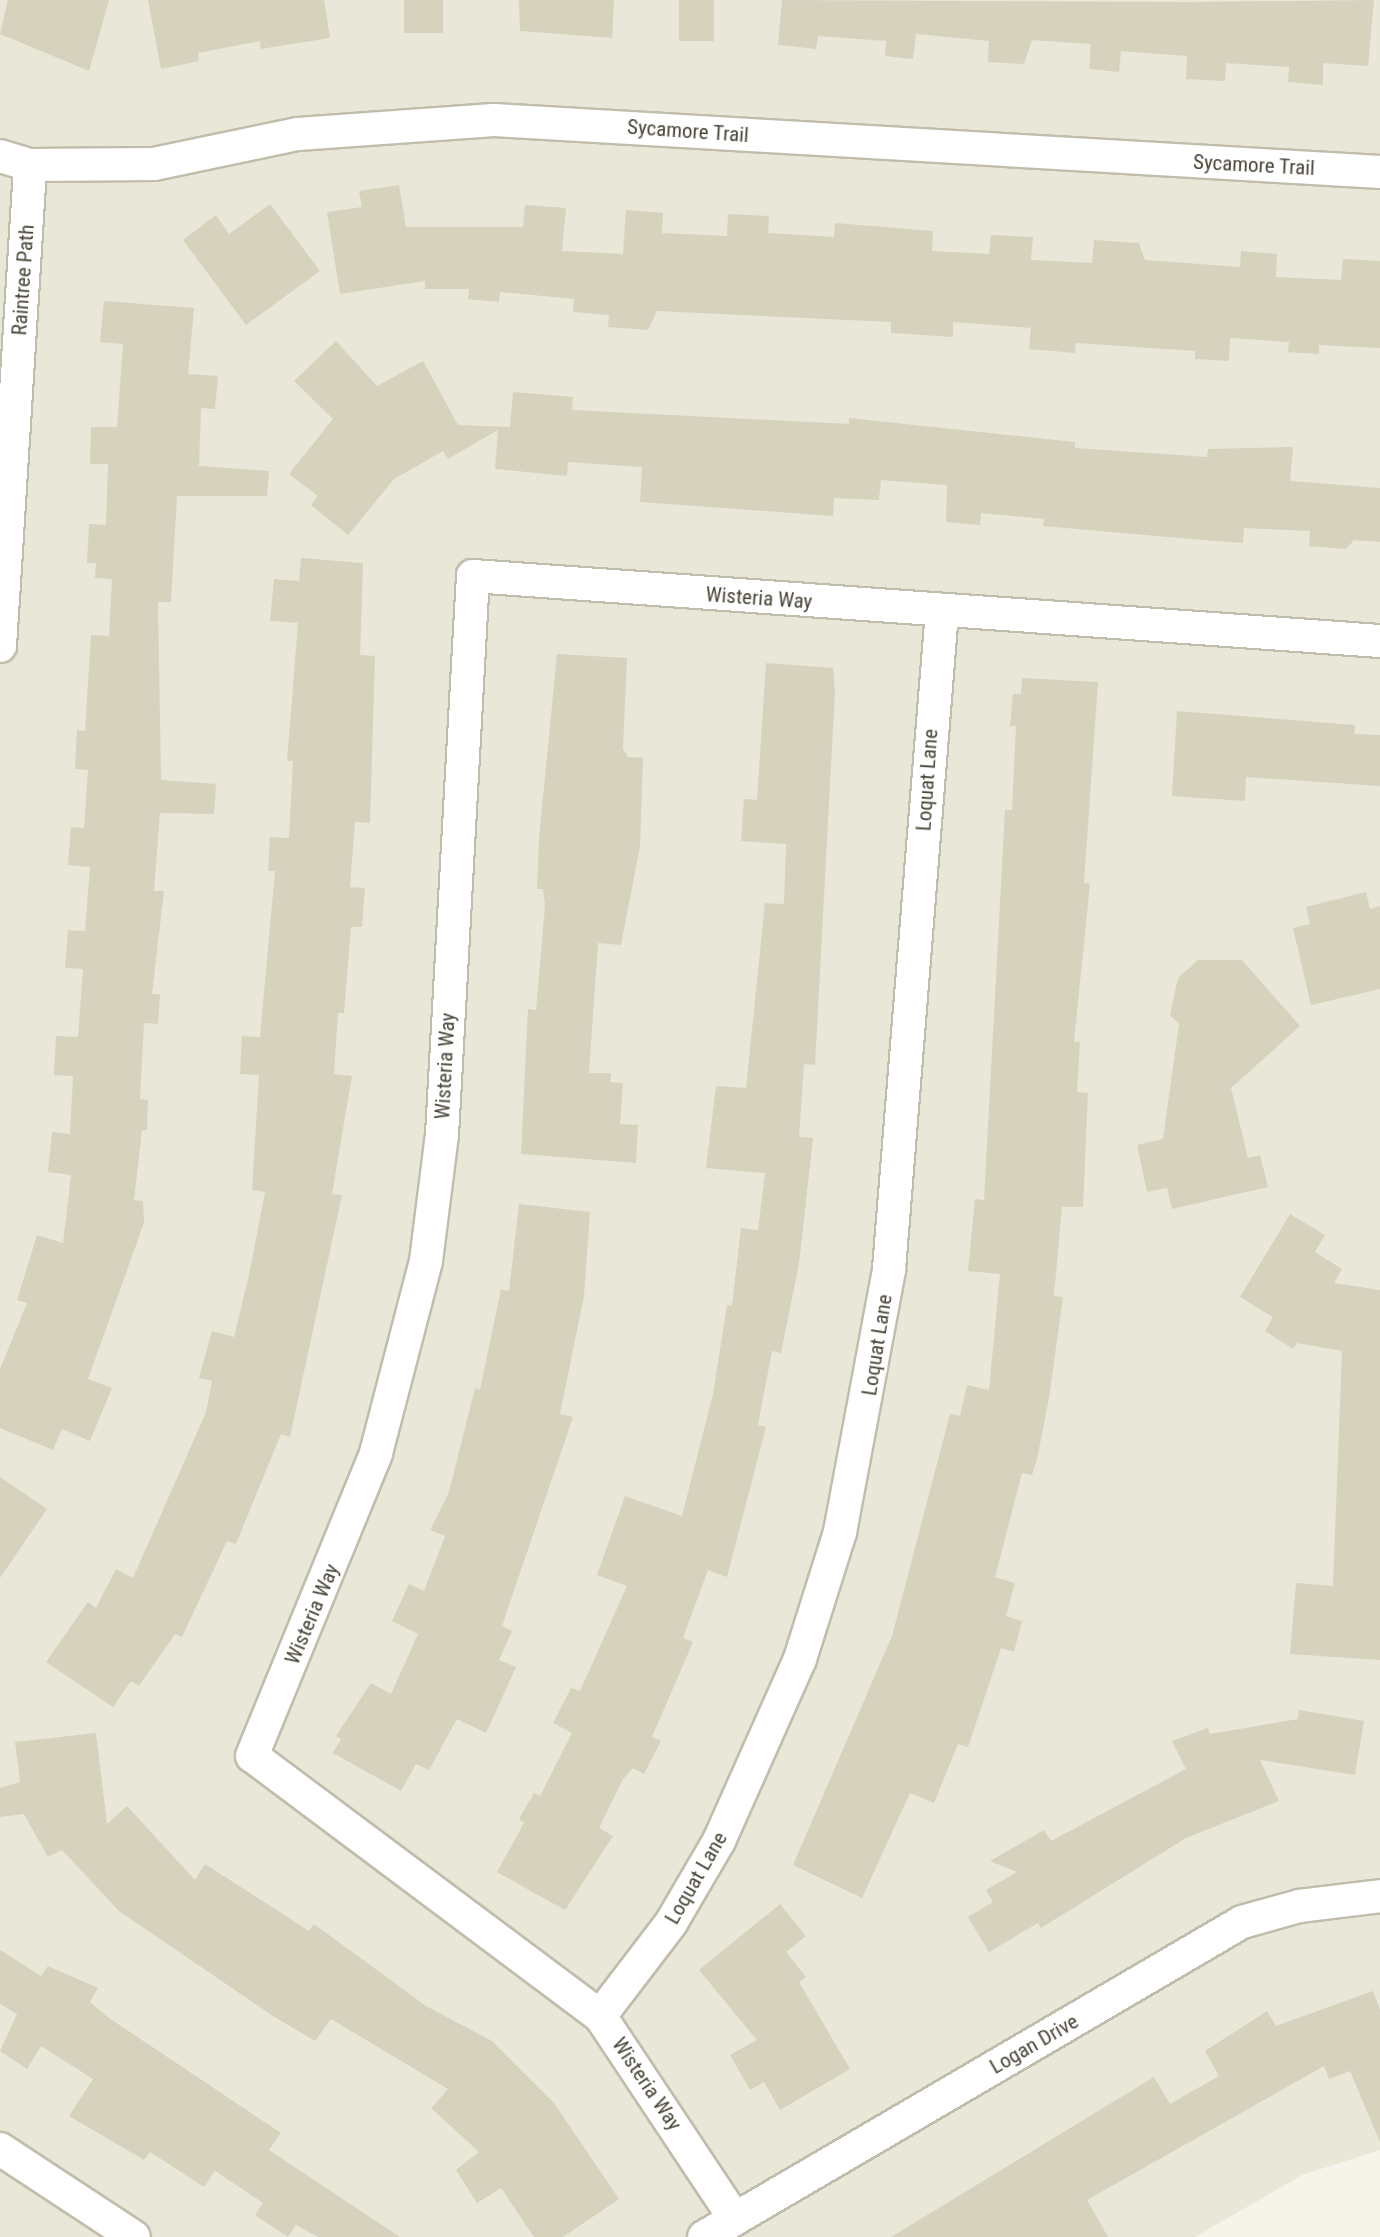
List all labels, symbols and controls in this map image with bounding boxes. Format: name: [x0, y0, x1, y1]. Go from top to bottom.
street label: Sycamore Trail: [626, 114, 750, 148]
street label: Sycamore Trail: [1192, 149, 1316, 181]
street label: Raintree Path: [7, 224, 39, 336]
street label: Wisteria Way: [705, 582, 813, 614]
street label: Loquat Lane: [911, 728, 943, 832]
street label: Wisteria Way: [430, 1012, 460, 1120]
street label: Loquat Lane: [857, 1292, 897, 1398]
street label: Wisteria Way: [280, 1560, 344, 1668]
street label: Loquat Lane: [660, 1827, 732, 1929]
street label: Logan Drive: [985, 2009, 1083, 2079]
street label: Wisteria Way: [607, 2033, 687, 2135]

